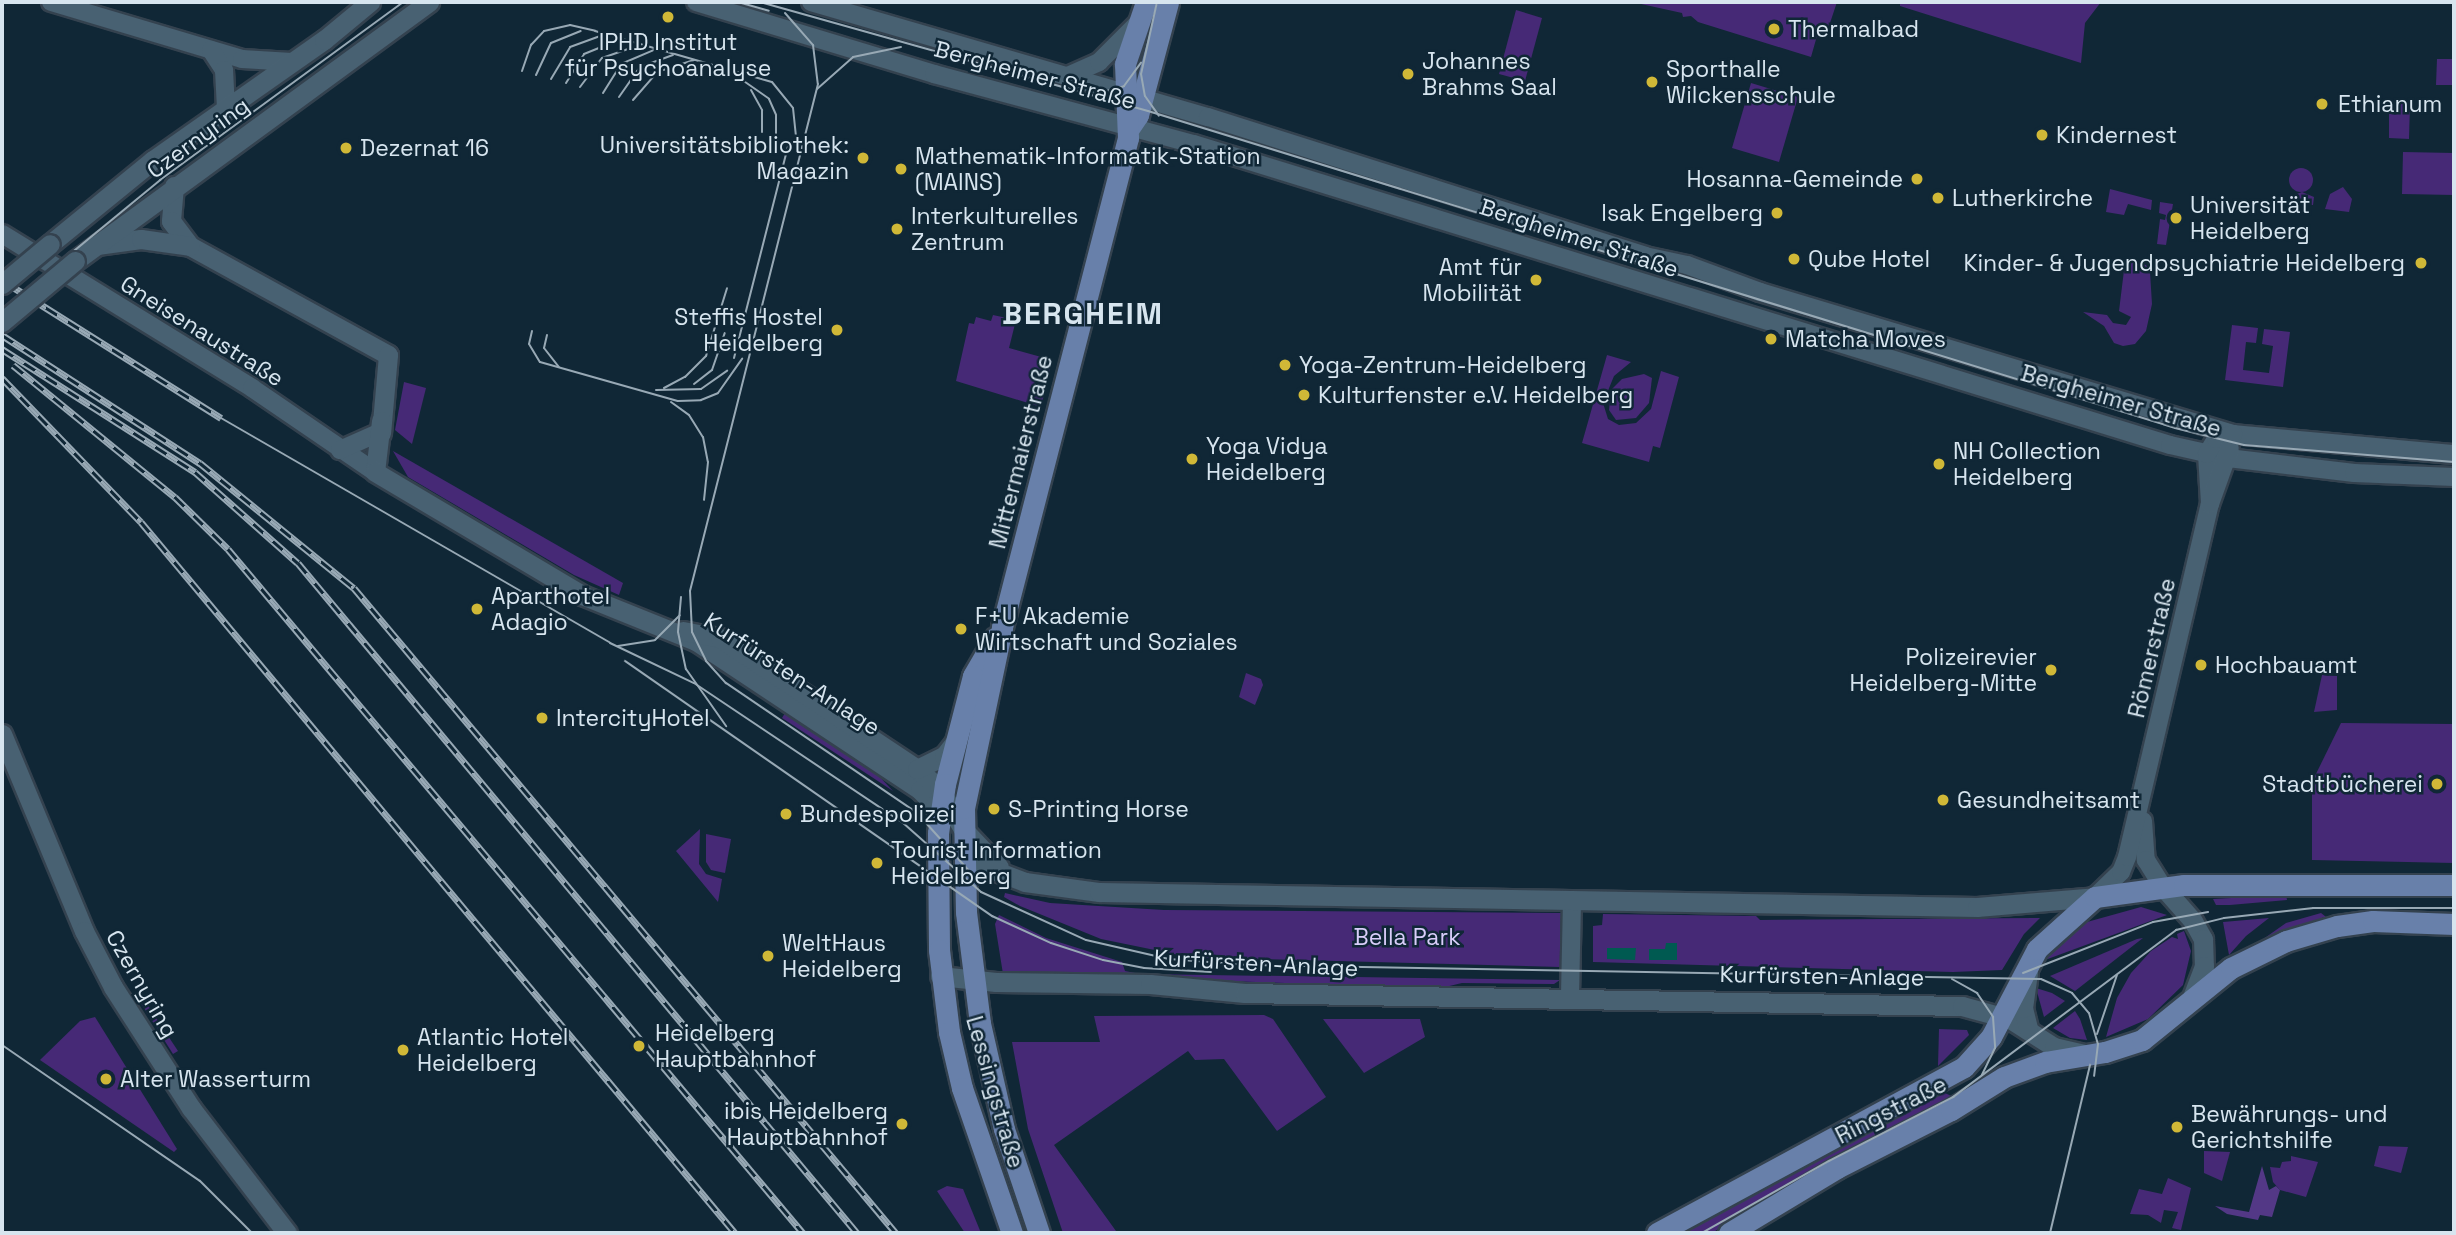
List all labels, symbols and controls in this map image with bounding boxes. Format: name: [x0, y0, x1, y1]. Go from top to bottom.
marker: IPHD Institut für Psychoanalyse: [660, 9, 676, 25]
place label: Thermalbad: [1788, 15, 1919, 43]
marker: Thermalbad: [1766, 21, 1782, 37]
place label: IPHD Institut für Psychoanalyse: [565, 28, 771, 82]
street label: Bergheimer Straße: [931, 35, 1139, 115]
place label: Johannes Brahms Saal: [1422, 47, 1557, 101]
place label: Sporthalle Wilckensschule: [1666, 55, 1836, 109]
marker: Johannes Brahms Saal: [1400, 66, 1416, 82]
marker: Sporthalle Wilckensschule: [1644, 74, 1660, 90]
place label: Ethianum: [2338, 90, 2442, 118]
street label: Czernyring: [141, 92, 255, 184]
marker: Ethianum: [2312, 94, 2332, 114]
place label: Kindernest: [2056, 121, 2177, 149]
marker: Kindernest: [2034, 127, 2050, 143]
place label: Universitätsbibliothek: Magazin: [600, 131, 849, 185]
place label: Dezernat 16: [360, 134, 489, 162]
marker: Dezernat 16: [338, 140, 354, 156]
place label: Mathematik-Informatik-Station (MAINS): [915, 142, 1261, 196]
marker: Universitätsbibliothek: Magazin: [855, 150, 871, 166]
marker: Mathematik-Informatik-Station (MAINS): [893, 161, 909, 177]
place label: Hosanna-Gemeinde: [1686, 165, 1903, 193]
marker: Hosanna-Gemeinde: [1909, 171, 1925, 187]
place label: Lutherkirche: [1952, 184, 2093, 212]
marker: Lutherkirche: [1930, 190, 1946, 206]
place label: Universität Heidelberg: [2190, 191, 2310, 245]
street label: Bergheimer Straße: [1476, 193, 1682, 283]
place label: Isak Engelberg: [1601, 199, 1763, 227]
place label: Interkulturelles Zentrum: [911, 202, 1078, 256]
marker: Isak Engelberg: [1769, 205, 1785, 221]
marker: Universität Heidelberg: [2168, 210, 2184, 226]
marker: Interkulturelles Zentrum: [889, 221, 905, 237]
place label: Qube Hotel: [1808, 245, 1930, 273]
place label: Kinder- & Jugendpsychiatrie Heidelberg: [1963, 249, 2405, 277]
marker: Qube Hotel: [1786, 251, 1802, 267]
place label: Amt für Mobilität: [1423, 253, 1522, 307]
marker: Kinder- & Jugendpsychiatrie Heidelberg: [2411, 253, 2431, 273]
street label: Gneisenaustraße: [115, 270, 289, 392]
marker: Amt für Mobilität: [1528, 272, 1544, 288]
district label: BERGHEIM: [1003, 296, 1163, 332]
place label: Steffis Hostel Heidelberg: [674, 303, 823, 357]
marker: Steffis Hostel Heidelberg: [829, 322, 845, 338]
place label: Matcha Moves: [1785, 325, 1946, 353]
marker: Matcha Moves: [1763, 331, 1779, 347]
place label: Yoga-Zentrum-Heidelberg: [1299, 351, 1587, 379]
street label: Mittermaierstraße: [984, 352, 1058, 552]
marker: Yoga-Zentrum-Heidelberg: [1277, 357, 1293, 373]
street label: Bergheimer Straße: [2018, 359, 2224, 443]
place label: Kulturfenster e.V. Heidelberg: [1318, 381, 1634, 409]
marker: Kulturfenster e.V. Heidelberg: [1296, 387, 1312, 403]
place label: Yoga Vidya Heidelberg: [1206, 432, 1328, 486]
place label: NH Collection Heidelberg: [1953, 437, 2101, 491]
marker: Yoga Vidya Heidelberg: [1184, 451, 1200, 467]
marker: NH Collection Heidelberg: [1931, 456, 1947, 472]
street label: Römerstraße: [2123, 575, 2181, 721]
place label: Aparthotel Adagio: [491, 582, 610, 636]
marker: Aparthotel Adagio: [469, 601, 485, 617]
place label: F+U Akademie Wirtschaft und Soziales: [975, 602, 1238, 656]
street label: Kurfürsten-Anlage: [699, 607, 885, 741]
marker: F+U Akademie Wirtschaft und Soziales: [953, 621, 969, 637]
place label: Polizeirevier Heidelberg-Mitte: [1850, 643, 2037, 697]
place label: Hochbauamt: [2215, 651, 2357, 679]
marker: Hochbauamt: [2193, 657, 2209, 673]
marker: Polizeirevier Heidelberg-Mitte: [2043, 662, 2059, 678]
place label: IntercityHotel: [556, 704, 710, 732]
marker: IntercityHotel: [534, 710, 550, 726]
place label: Stadtbücherei: [2262, 770, 2423, 798]
marker: Stadtbücherei: [2429, 776, 2445, 792]
place label: Gesundheitsamt: [1957, 786, 2140, 814]
marker: Gesundheitsamt: [1935, 792, 1951, 808]
place label: S-Printing Horse: [1008, 795, 1189, 823]
place label: Bundespolizei: [800, 800, 955, 828]
marker: S-Printing Horse: [986, 801, 1002, 817]
marker: Bundespolizei: [778, 806, 794, 822]
place label: Tourist Information Heidelberg: [891, 836, 1102, 890]
marker: Tourist Information Heidelberg: [869, 855, 885, 871]
park label: Bella Park: [1353, 923, 1461, 951]
street label: Czernyring: [100, 925, 184, 1043]
place label: WeltHaus Heidelberg: [782, 929, 902, 983]
street label: Kurfürsten-Anlage: [1153, 944, 1359, 982]
marker: WeltHaus Heidelberg: [760, 948, 776, 964]
street label: Kurfürsten-Anlage: [1719, 960, 1925, 992]
street label: Lessingstraße: [960, 1013, 1030, 1171]
place label: Heidelberg Hauptbahnhof: [655, 1019, 816, 1073]
place label: Atlantic Hotel Heidelberg: [417, 1023, 568, 1077]
marker: Heidelberg Hauptbahnhof: [629, 1036, 649, 1056]
marker: Atlantic Hotel Heidelberg: [395, 1042, 411, 1058]
place label: Alter Wasserturm: [120, 1065, 311, 1093]
street label: Ringstraße: [1831, 1070, 1951, 1150]
marker: Alter Wasserturm: [98, 1071, 114, 1087]
place label: ibis Heidelberg Hauptbahnhof: [724, 1097, 888, 1151]
place label: Bewährungs- und Gerichtshilfe: [2191, 1100, 2388, 1154]
marker: ibis Heidelberg Hauptbahnhof: [894, 1116, 910, 1132]
marker: Bewährungs- und Gerichtshilfe: [2169, 1119, 2185, 1135]

